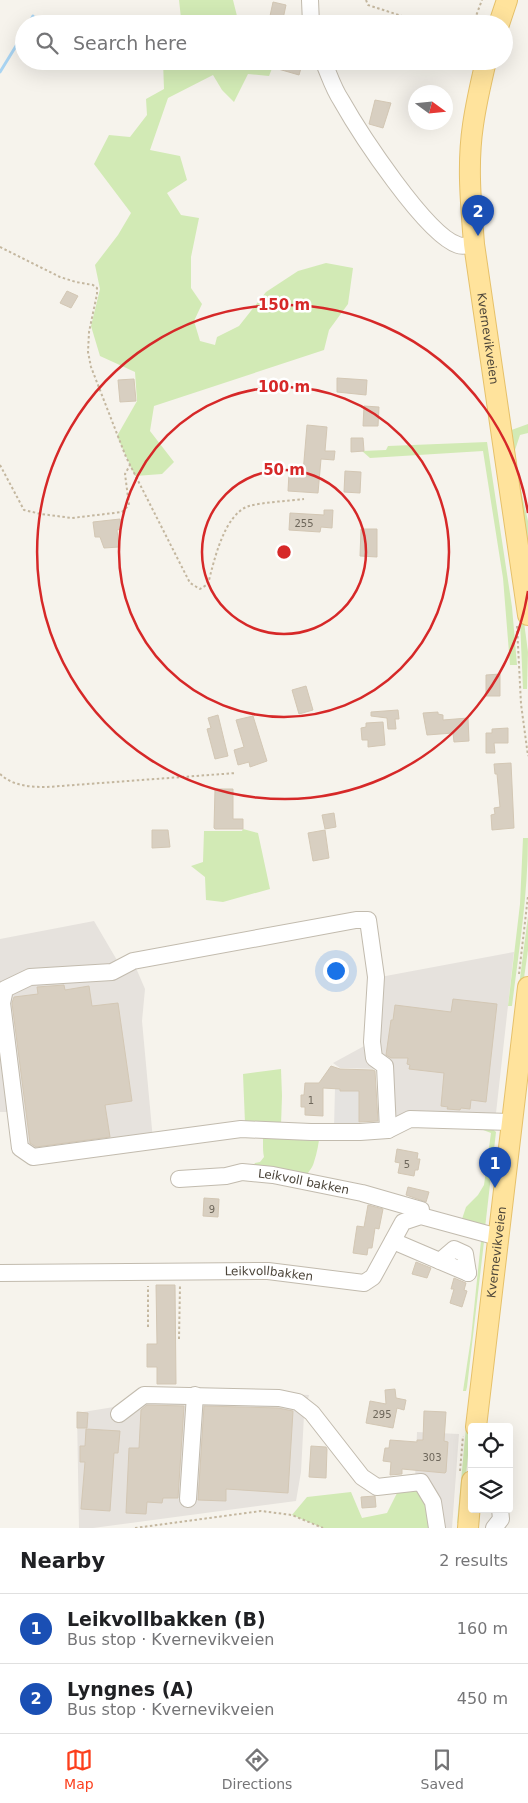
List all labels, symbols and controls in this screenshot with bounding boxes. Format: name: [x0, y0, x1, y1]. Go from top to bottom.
search box: [15, 15, 513, 70]
icon: search: [33, 29, 61, 57]
text: Search here: [73, 32, 187, 54]
north arrow: [408, 85, 453, 130]
pin: 2: [462, 195, 494, 236]
street label: Kvernevikveien: [474, 292, 501, 385]
text: 150 m: [258, 296, 310, 314]
text: 100 m: [258, 378, 310, 396]
text: 50 m: [263, 461, 305, 479]
house number: 255: [294, 518, 314, 529]
centre of rings: [275, 543, 293, 561]
your location: [323, 958, 349, 984]
house number: 1: [308, 1095, 314, 1106]
pin: 1: [479, 1147, 511, 1188]
house number: 5: [404, 1159, 410, 1170]
street label: Leikvoll bakken: [257, 1167, 350, 1197]
house number: 9: [209, 1204, 215, 1215]
street label: Kvernevikveien: [484, 1206, 509, 1299]
street label: Leikvollbakken: [225, 1264, 314, 1284]
house number: 295: [372, 1409, 392, 1420]
map controls: [468, 1423, 513, 1513]
button: locate: [468, 1423, 513, 1468]
house number: 303: [422, 1452, 442, 1463]
button: layers: [468, 1468, 513, 1513]
text: Nearby: [20, 1549, 105, 1573]
text: 2 results: [439, 1551, 508, 1570]
text: Leikvollbakken (B): [67, 1608, 266, 1630]
text: 1: [30, 1619, 42, 1638]
text: 160 m: [457, 1619, 508, 1638]
text: Bus stop · Kvernevikveien: [67, 1630, 274, 1649]
text: Lyngnes (A): [67, 1678, 194, 1700]
text: 2: [30, 1689, 42, 1708]
text: 450 m: [457, 1689, 508, 1708]
text: Bus stop · Kvernevikveien: [67, 1700, 274, 1719]
tab: Map: [64, 1746, 94, 1792]
tab: Directions: [222, 1746, 292, 1792]
tab: Saved: [421, 1746, 464, 1792]

